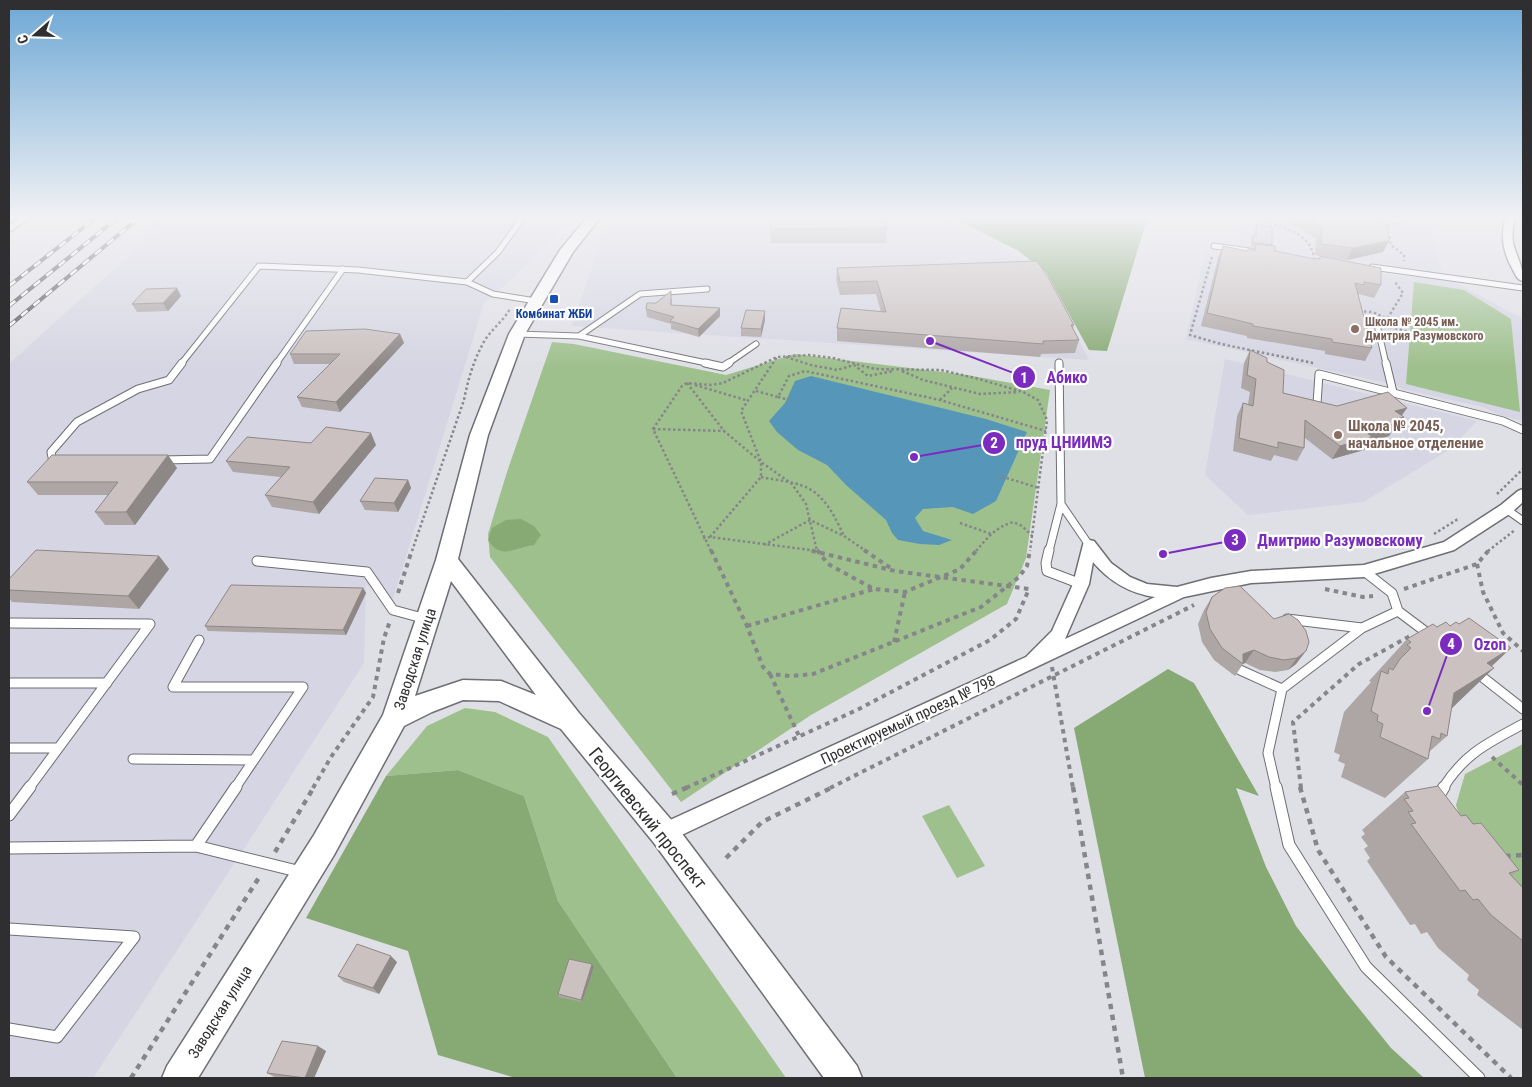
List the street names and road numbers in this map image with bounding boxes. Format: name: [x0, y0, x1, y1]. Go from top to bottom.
street label: Заводская улица: [390, 606, 440, 712]
street label: Проектируемый проезд № 798: [818, 672, 998, 768]
street label: Георгиевский проспект: [585, 743, 712, 893]
street label: Заводская улица: [184, 962, 256, 1062]

